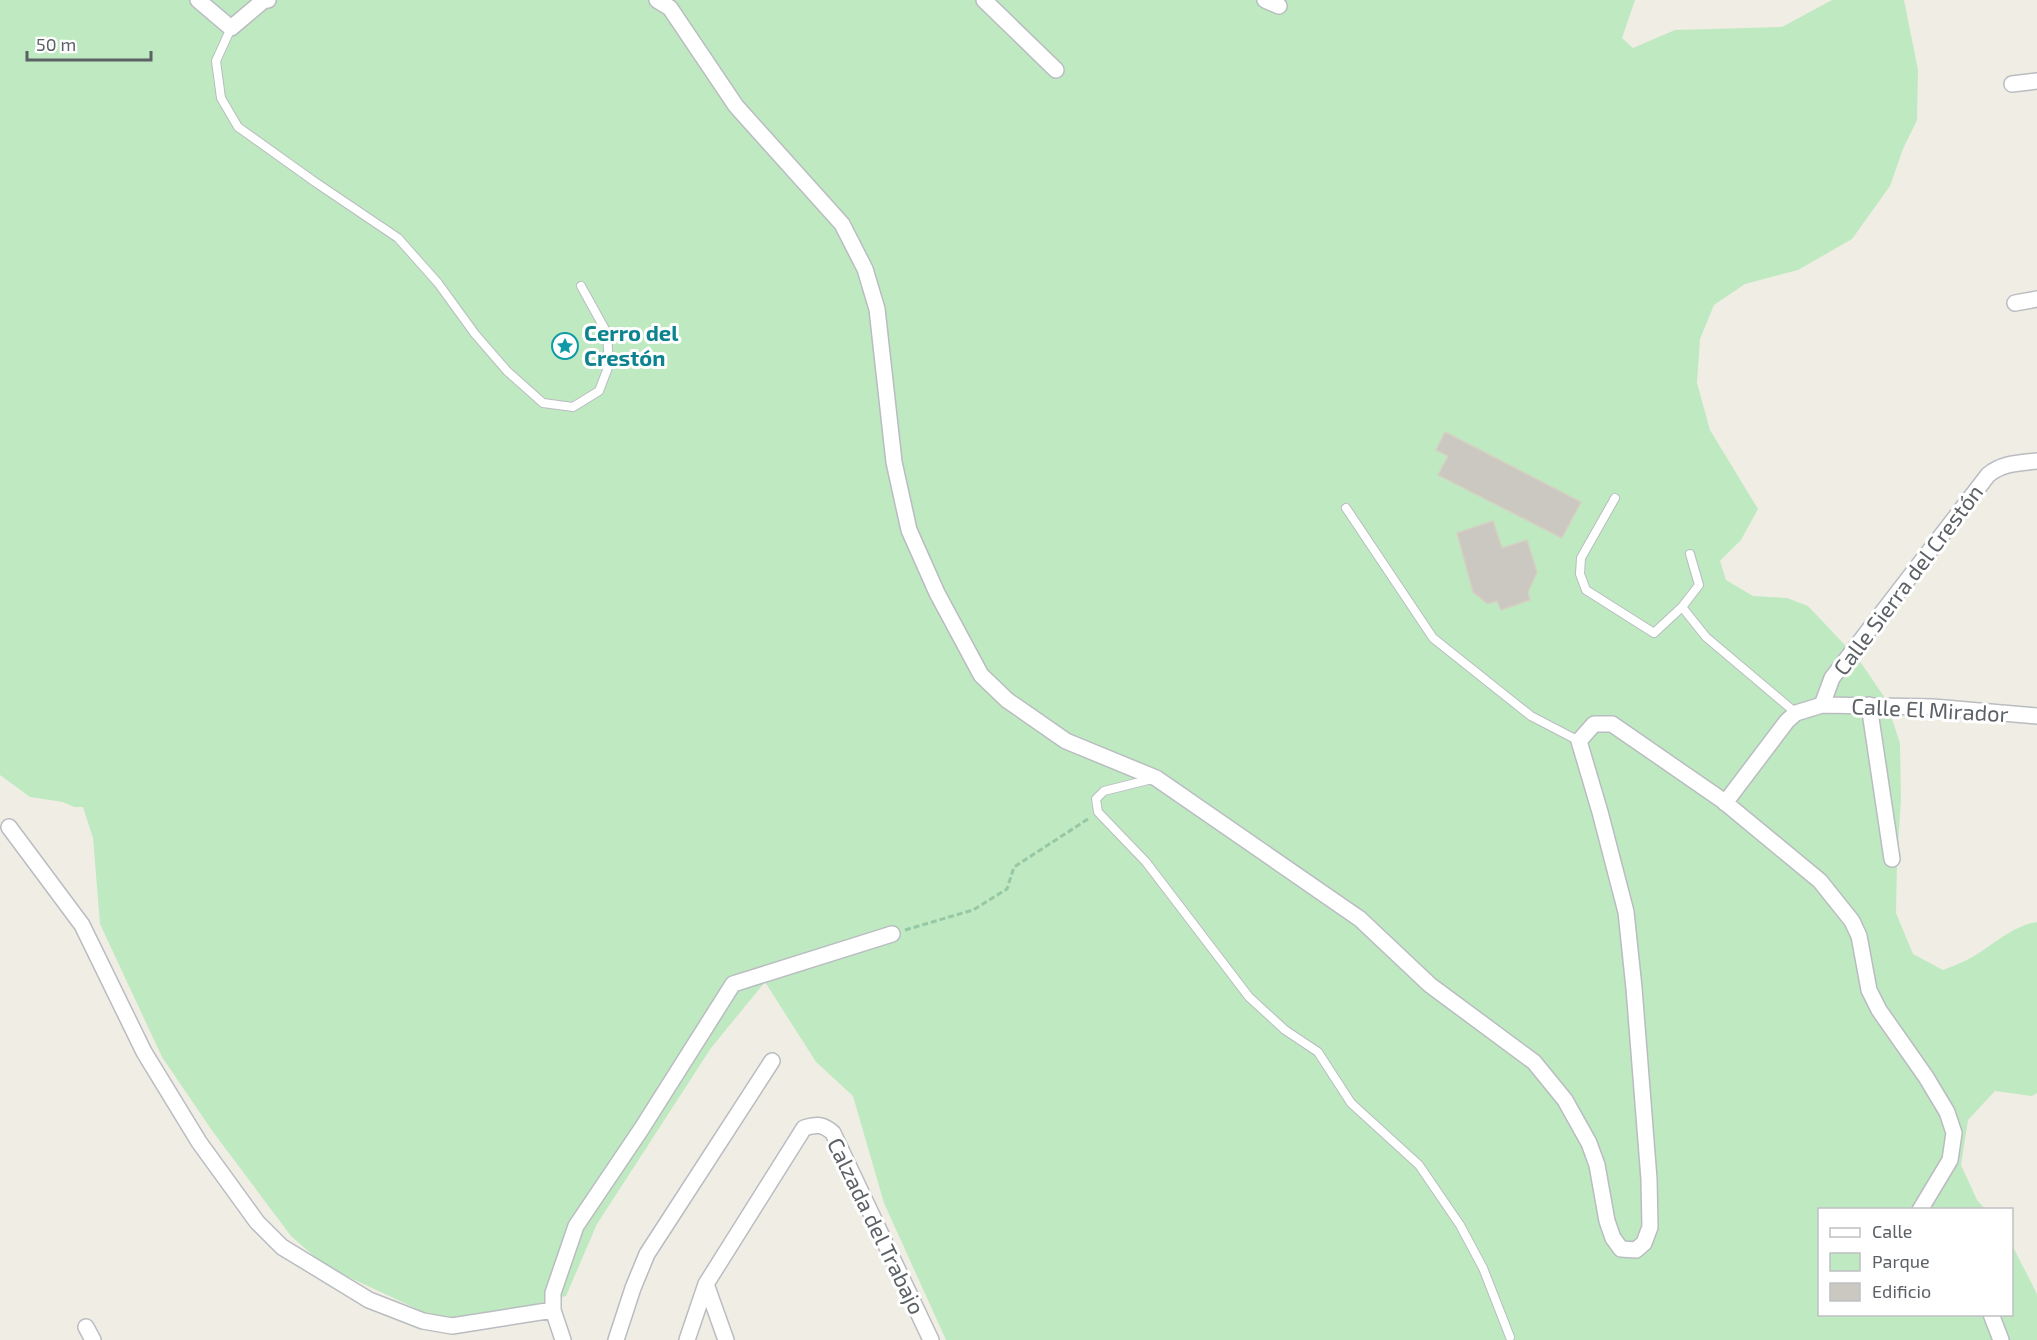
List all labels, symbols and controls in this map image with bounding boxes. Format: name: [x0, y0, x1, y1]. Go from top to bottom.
scale bar: [27, 24, 152, 62]
text: 50 m: [36, 33, 76, 55]
place label: Cerro del Crestón: [584, 319, 679, 370]
place icon: Cerro del Crestón: [550, 331, 580, 361]
street label: Calle Sierra del Crestón: [1827, 479, 1987, 680]
street label: Calle El Mirador: [1851, 692, 2009, 726]
street label: Calzada del Trabajo: [822, 1133, 931, 1318]
legend: [1818, 1208, 2013, 1316]
text: Calle: [1872, 1220, 1913, 1242]
text: Parque: [1872, 1250, 1930, 1272]
text: Edificio: [1872, 1280, 1931, 1302]

